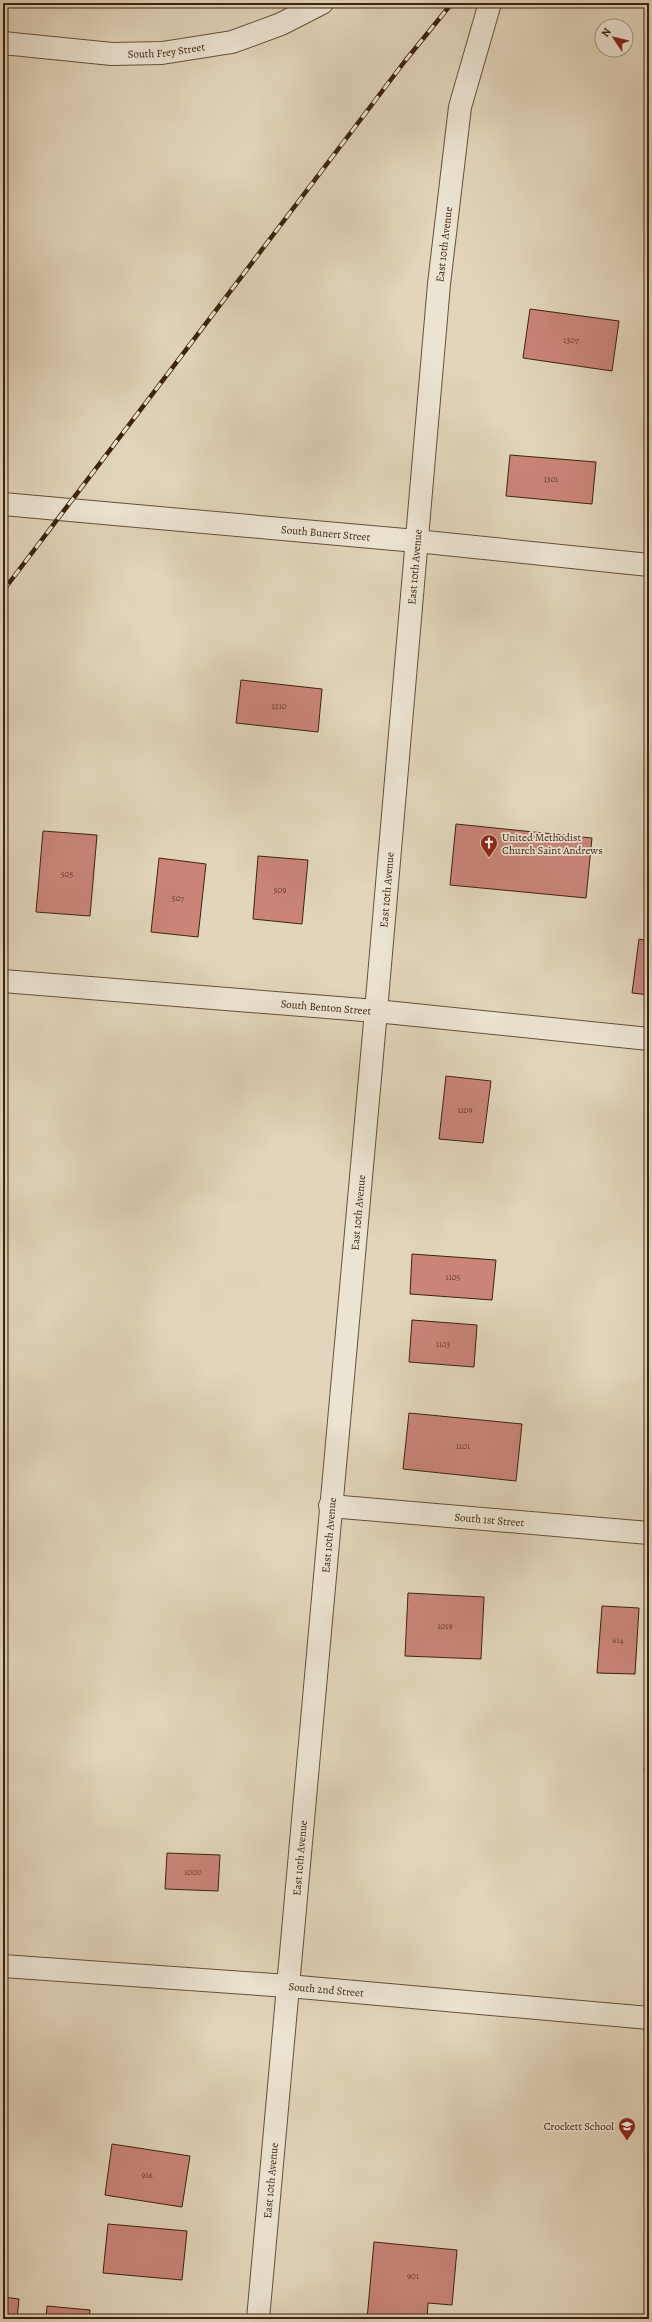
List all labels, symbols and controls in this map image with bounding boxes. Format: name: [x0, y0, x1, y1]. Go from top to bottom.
north arrow: [594, 18, 634, 58]
text: N: [598, 25, 615, 40]
street label: South Frey Street: [128, 39, 206, 62]
street label: East 10th Avenue: [432, 206, 456, 283]
house number: 1307: [563, 334, 579, 346]
house number: 1301: [544, 473, 558, 485]
street label: South Bunert Street: [280, 522, 371, 545]
street label: East 10th Avenue: [404, 529, 426, 605]
house number: 1210: [271, 700, 287, 712]
place label: United Methodist Church Saint Andrews: [502, 830, 603, 858]
church icon: United Methodist Church Saint Andrews: [479, 833, 499, 858]
street label: East 10th Avenue: [376, 851, 398, 928]
house number: 505: [61, 868, 73, 880]
house number: 509: [274, 884, 286, 896]
house number: 507: [172, 892, 184, 904]
street label: South Benton Street: [280, 996, 372, 1019]
house number: 1109: [457, 1104, 473, 1116]
street label: East 10th Avenue: [347, 1174, 369, 1251]
house number: 1105: [446, 1271, 461, 1283]
house number: 1103: [436, 1338, 451, 1350]
house number: 1101: [456, 1440, 470, 1452]
street label: East 10th Avenue: [318, 1497, 340, 1574]
street label: South 1st Street: [454, 1510, 525, 1530]
house number: 1019: [437, 1620, 453, 1632]
house number: 614: [612, 1634, 624, 1646]
street label: East 10th Avenue: [289, 1819, 311, 1896]
house number: 1000: [184, 1866, 202, 1878]
street label: South 2nd Street: [288, 1979, 365, 2001]
school or university icon: Crockett School: [617, 2116, 637, 2141]
place label: Crockett School: [544, 2119, 614, 2134]
street label: East 10th Avenue: [260, 2142, 282, 2219]
house number: 916: [141, 2169, 153, 2181]
house number: 901: [407, 2270, 419, 2282]

